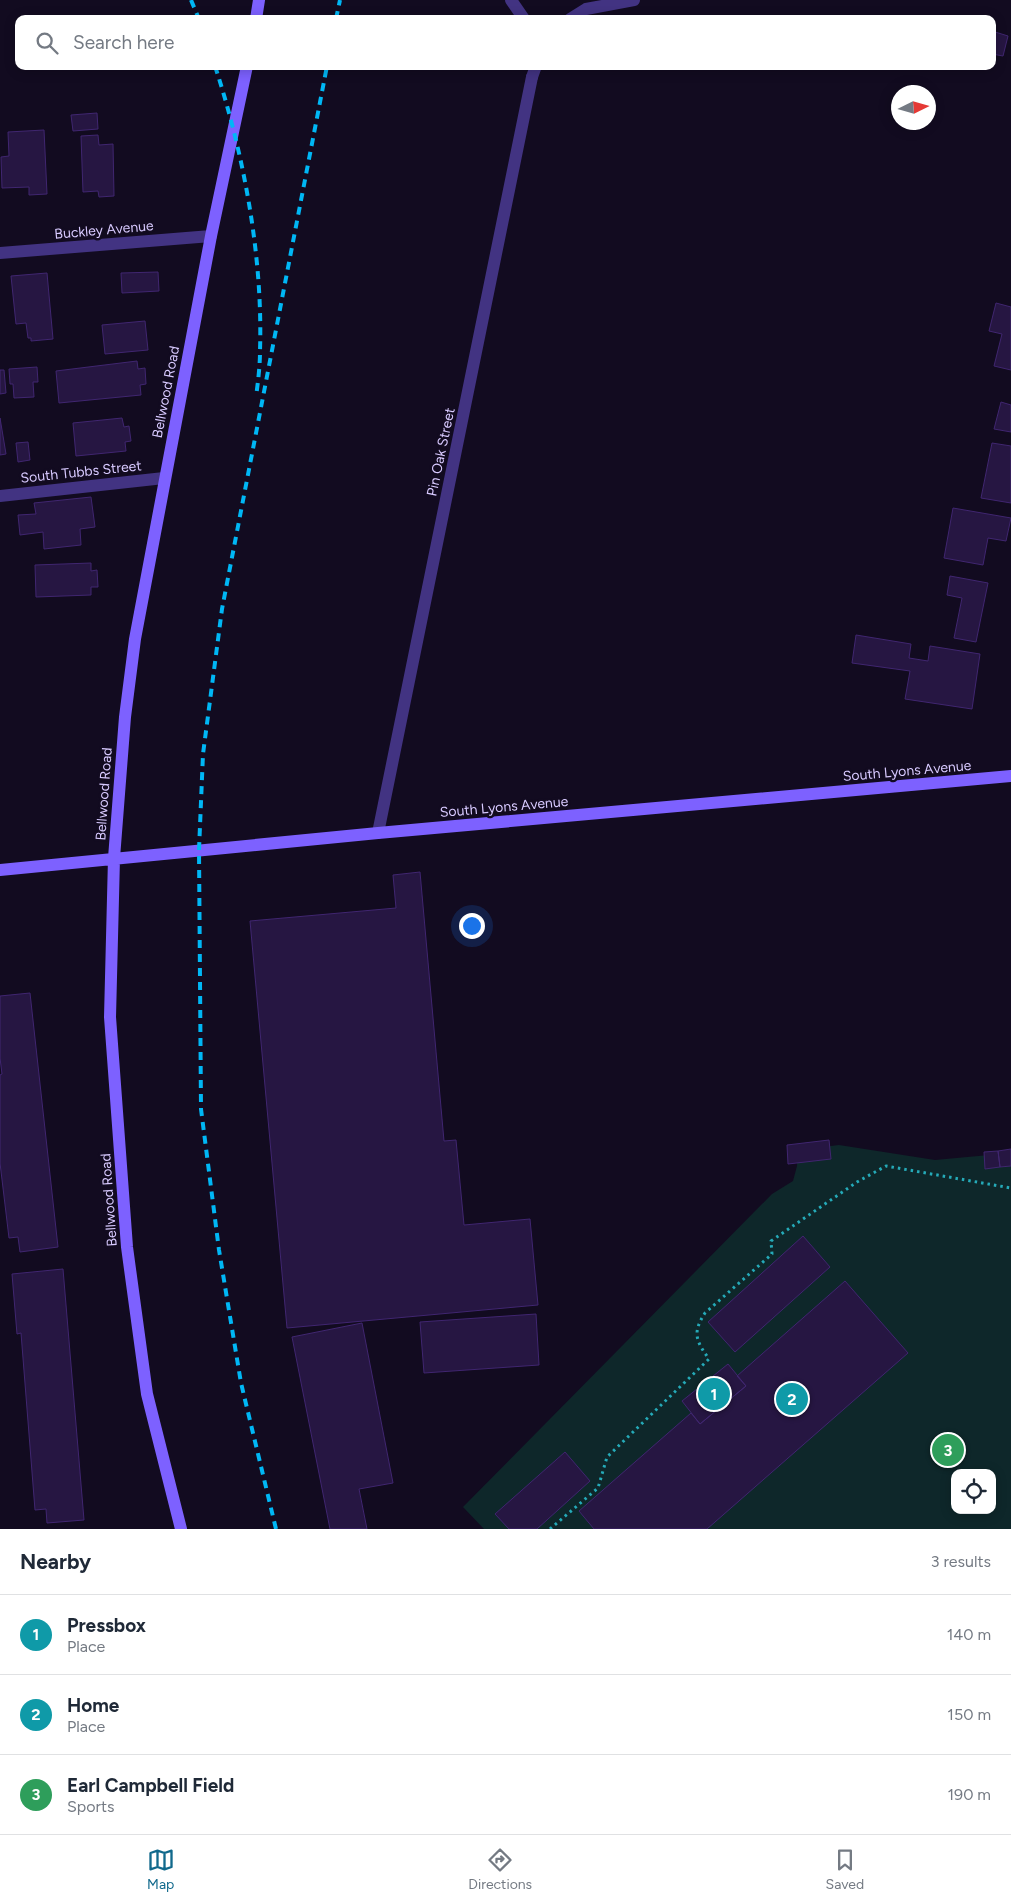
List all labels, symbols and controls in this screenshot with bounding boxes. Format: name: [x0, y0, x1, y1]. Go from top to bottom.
search box: [15, 15, 996, 70]
icon: search: [33, 29, 61, 57]
text: Search here: [73, 31, 175, 54]
north arrow: [891, 85, 936, 130]
street label: Buckley Avenue: [54, 217, 155, 243]
street label: Bellwood Road: [149, 345, 183, 439]
street label: Pin Oak Street: [423, 406, 459, 498]
street label: South Tubbs Street: [20, 457, 142, 487]
street label: Bellwood Road: [92, 747, 116, 841]
street label: South Lyons Avenue: [842, 757, 972, 785]
street label: South Lyons Avenue: [439, 793, 569, 821]
your location: [459, 913, 485, 939]
street label: Bellwood Road: [97, 1153, 121, 1247]
pin: 1: [698, 1375, 730, 1413]
pin: 2: [776, 1380, 808, 1418]
pin: 3: [932, 1431, 964, 1469]
map controls: [951, 1469, 996, 1514]
button: locate: [951, 1469, 996, 1514]
text: Nearby: [20, 1549, 91, 1574]
text: 3 results: [931, 1552, 991, 1571]
text: Pressbox: [67, 1614, 146, 1637]
text: 1: [33, 1625, 39, 1644]
text: 140 m: [947, 1625, 991, 1644]
text: Place: [67, 1637, 105, 1656]
text: Home: [67, 1694, 119, 1717]
text: 2: [31, 1705, 41, 1724]
text: 150 m: [947, 1705, 991, 1724]
text: Place: [67, 1717, 105, 1736]
text: Earl Campbell Field: [67, 1774, 234, 1797]
text: 3: [32, 1785, 40, 1804]
text: 190 m: [948, 1785, 991, 1804]
text: Sports: [67, 1797, 114, 1816]
tab: Map: [147, 1846, 175, 1893]
tab: Directions: [468, 1846, 532, 1893]
tab: Saved: [826, 1846, 864, 1893]

